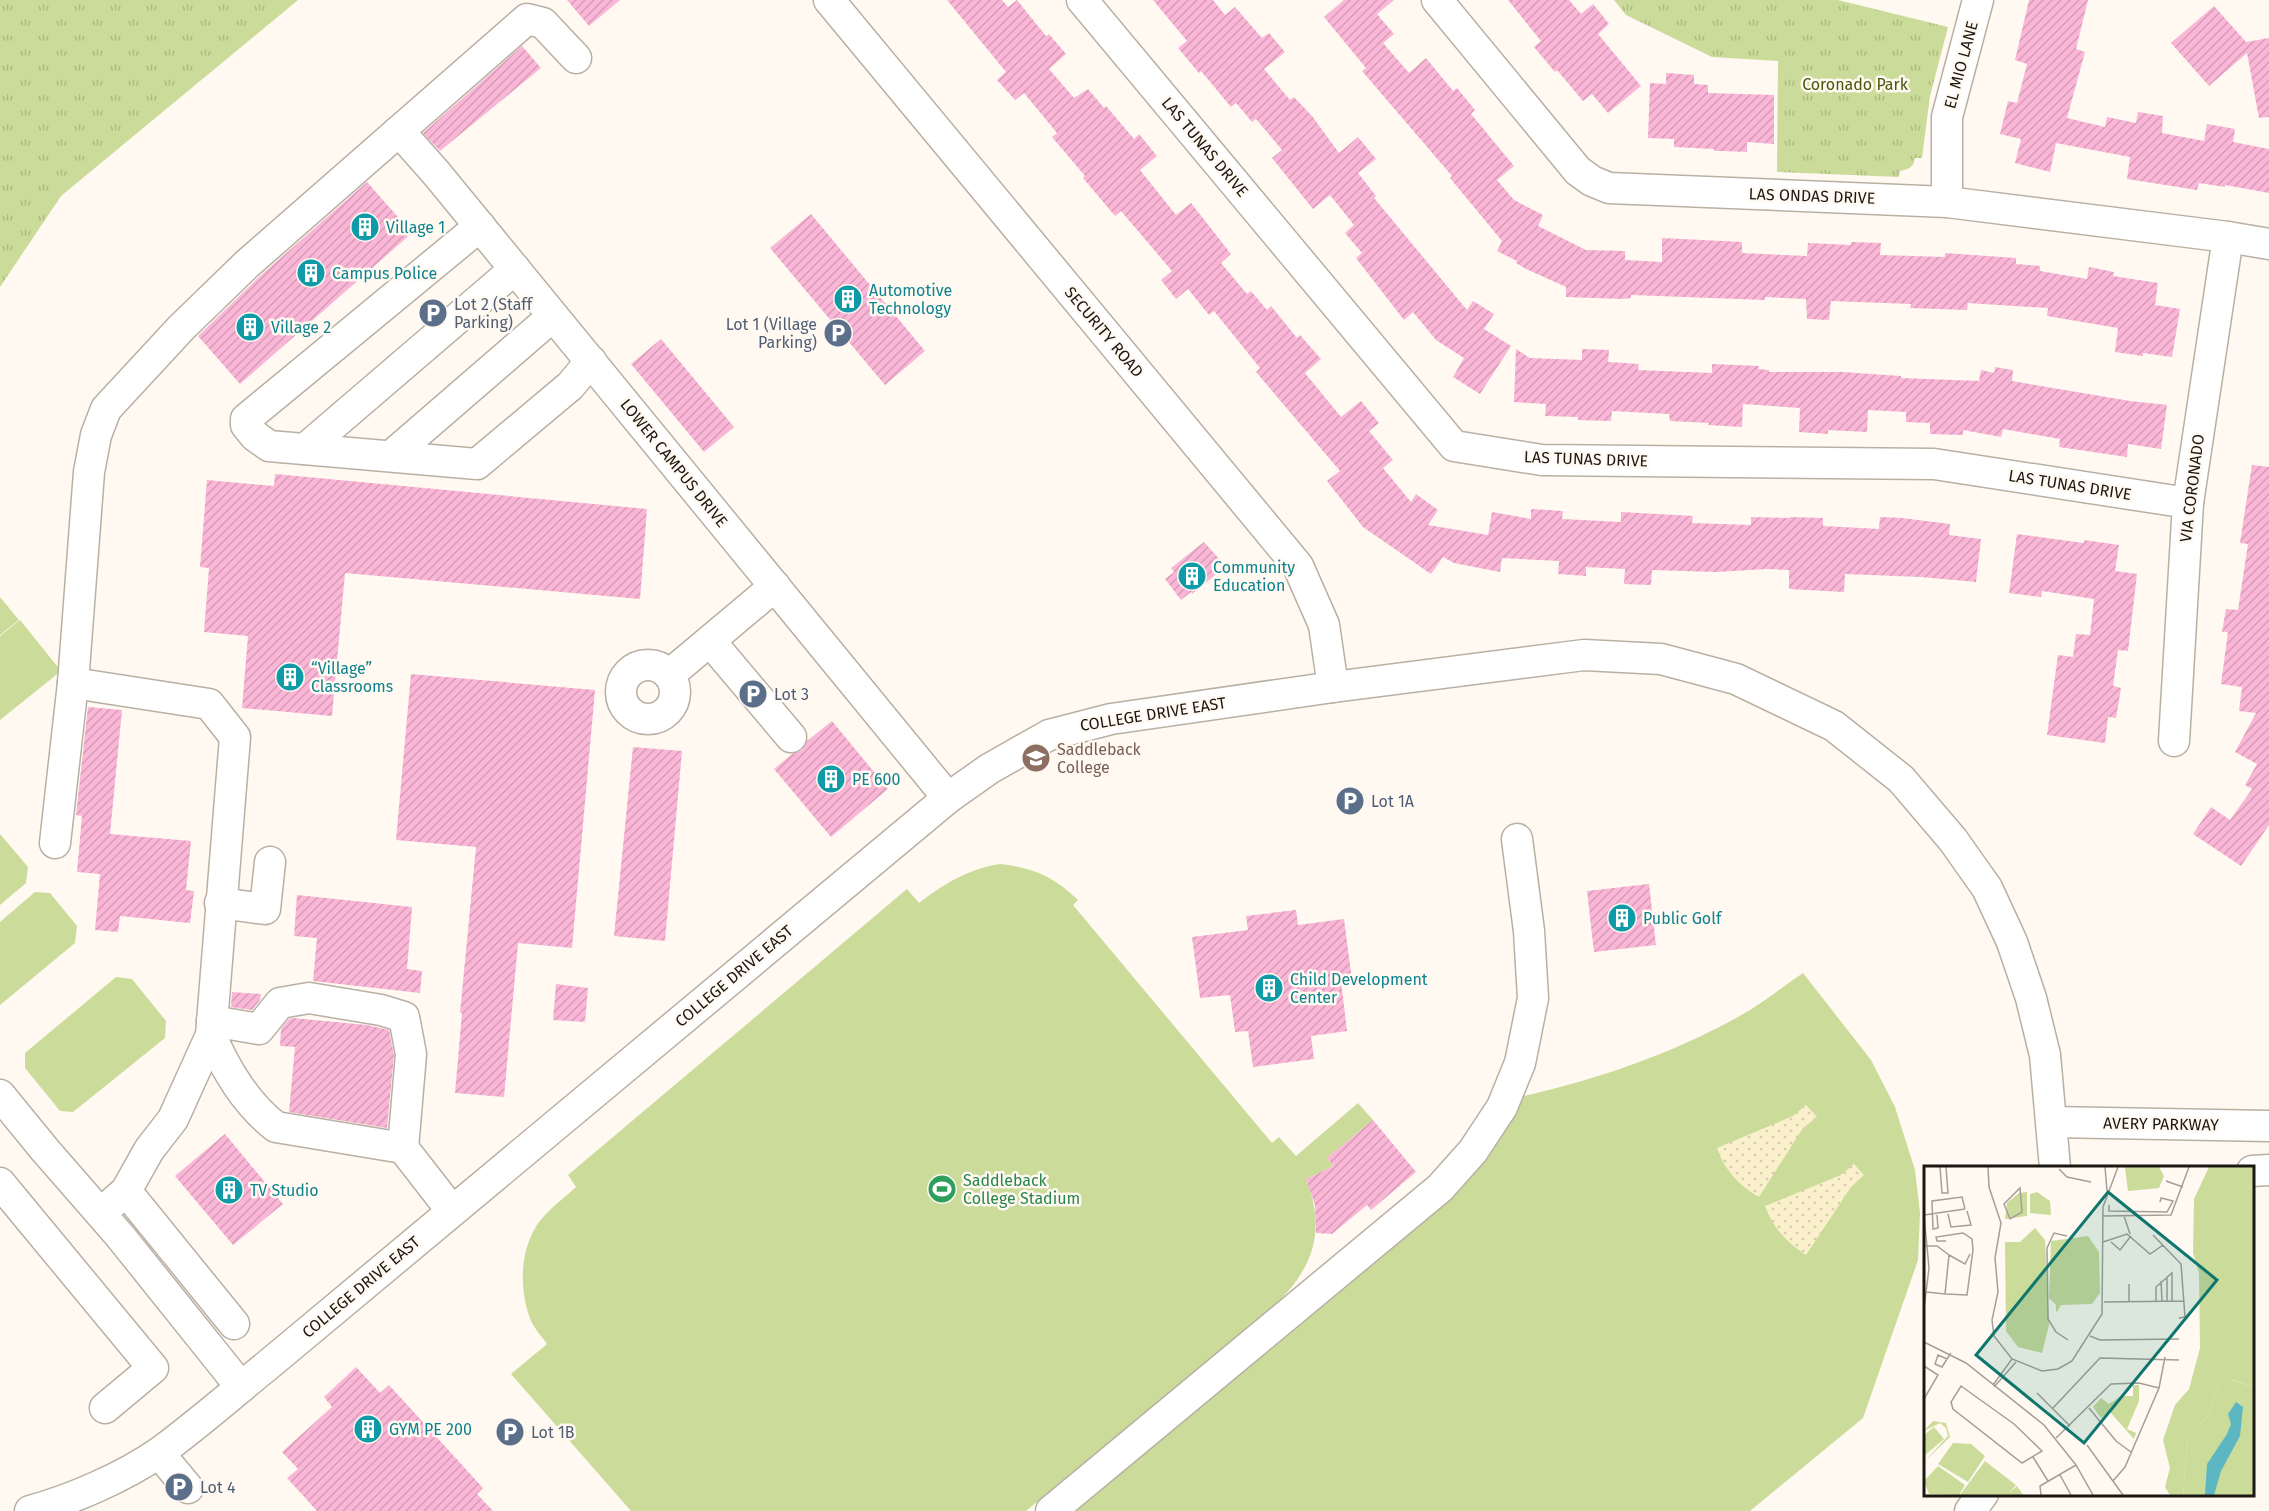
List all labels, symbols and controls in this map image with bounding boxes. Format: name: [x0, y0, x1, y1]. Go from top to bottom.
street label: EL MIO LANE: [1940, 19, 1982, 111]
park label: Coronado Park: [1802, 75, 1909, 94]
street label: LAS TUNAS DRIVE: [1158, 93, 1252, 201]
street label: LAS ONDAS DRIVE: [1748, 184, 1876, 208]
building icon: Village 1: [349, 211, 381, 243]
place label: Village 1: [386, 218, 445, 237]
building icon: Campus Police: [295, 257, 327, 289]
place label: Campus Police: [332, 264, 437, 283]
place label: Automotive Technology: [869, 281, 952, 318]
building icon: Automotive Technology: [832, 283, 864, 315]
street label: SECURITY ROAD: [1061, 283, 1147, 381]
place label: Lot 2 (Staff Parking): [454, 295, 534, 332]
parking icon: Lot 2 (Staff Parking): [417, 297, 449, 329]
building icon: Village 2: [234, 311, 266, 343]
place label: Lot 1 (Village Parking): [726, 315, 817, 352]
parking icon: Lot 1 (Village Parking): [822, 317, 854, 349]
place label: Village 2: [271, 318, 331, 337]
street label: LOWER CAMPUS DRIVE: [616, 395, 732, 531]
street label: VIA CORONADO: [2176, 433, 2208, 543]
street label: LAS TUNAS DRIVE: [1524, 447, 1648, 471]
street label: LAS TUNAS DRIVE: [2007, 466, 2133, 504]
place label: Community Education: [1213, 558, 1295, 595]
building icon: Community Education: [1176, 560, 1208, 592]
place label: “Village” Classrooms: [311, 659, 393, 696]
building icon: “Village” Classrooms: [274, 661, 306, 693]
parking icon: Lot 3: [737, 678, 769, 710]
place label: Lot 3: [774, 685, 809, 704]
street label: COLLEGE DRIVE EAST: [1079, 693, 1228, 735]
place label: Saddleback College: [1057, 740, 1142, 777]
school or university icon: Saddleback College: [1020, 742, 1052, 774]
building icon: PE 600: [815, 763, 847, 795]
place label: PE 600: [852, 770, 901, 789]
parking icon: Lot 1A: [1334, 785, 1366, 817]
place label: Lot 1A: [1371, 792, 1415, 811]
building icon: Public Golf: [1606, 902, 1638, 934]
place label: Public Golf: [1643, 909, 1723, 928]
street label: COLLEGE DRIVE EAST: [671, 921, 797, 1031]
place label: Child Development Center: [1290, 970, 1428, 1007]
building icon: Child Development Center: [1253, 972, 1285, 1004]
street label: AVERY PARKWAY: [2103, 1113, 2219, 1135]
inset map: [1924, 1166, 2254, 1496]
place label: Saddleback College Stadium: [963, 1171, 1080, 1208]
sports icon: Saddleback College Stadium: [926, 1173, 958, 1205]
building icon: TV Studio: [213, 1174, 245, 1206]
place label: TV Studio: [250, 1181, 319, 1200]
street label: COLLEGE DRIVE EAST: [298, 1232, 424, 1342]
building icon: GYM PE 200: [352, 1413, 384, 1445]
parking icon: Lot 1B: [494, 1416, 526, 1448]
place label: GYM PE 200: [389, 1420, 472, 1439]
place label: Lot 1B: [531, 1423, 575, 1442]
parking icon: Lot 4: [163, 1471, 195, 1503]
place label: Lot 4: [200, 1478, 236, 1497]

